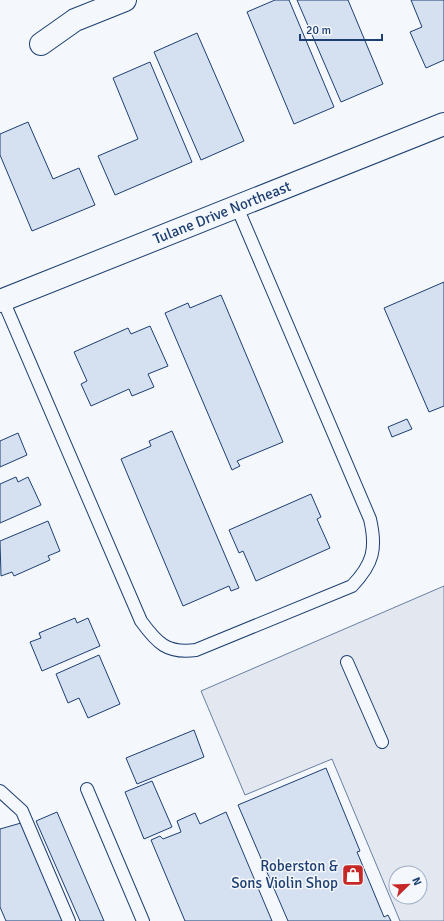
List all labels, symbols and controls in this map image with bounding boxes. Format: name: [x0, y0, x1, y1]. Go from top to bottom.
scale bar: [300, 16, 382, 42]
text: 20 m: [306, 23, 331, 38]
street label: Tulane Drive Northeast: [151, 177, 293, 248]
place label: Roberston & Sons Violin Shop: [231, 857, 339, 892]
shop icon: Roberston & Sons Violin Shop: [340, 862, 366, 888]
north arrow: [388, 865, 428, 905]
text: N: [409, 875, 424, 887]

